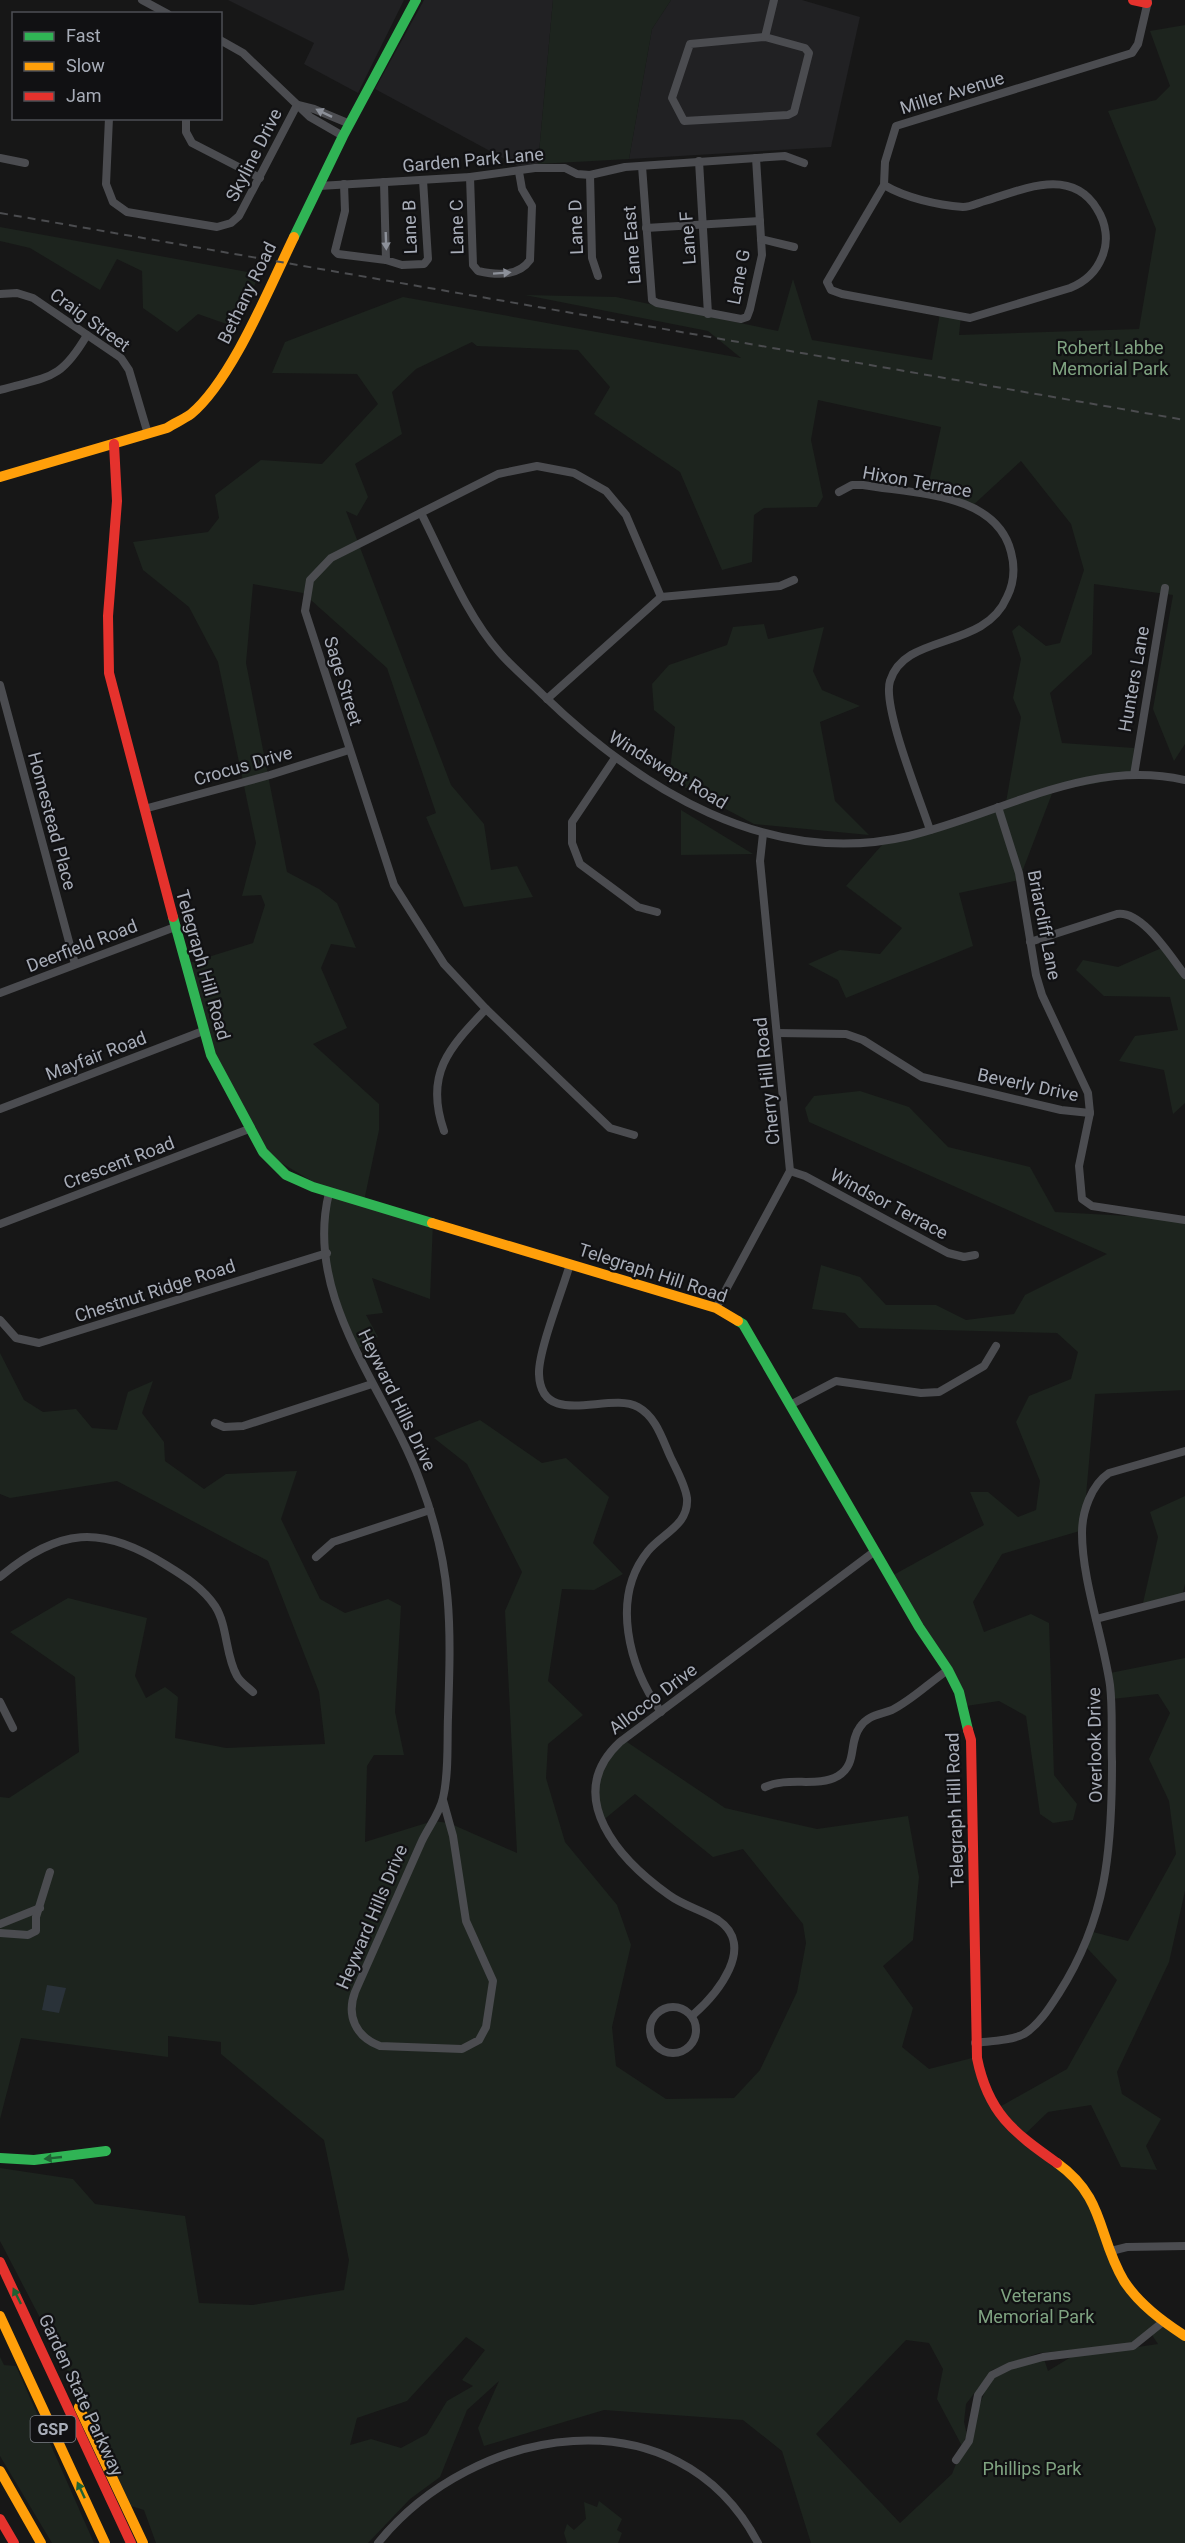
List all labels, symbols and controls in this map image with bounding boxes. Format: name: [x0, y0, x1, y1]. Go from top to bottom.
legend: [12, 12, 222, 120]
text: Fast: [66, 25, 101, 46]
text: Slow: [66, 55, 105, 76]
street label: Miller Avenue: [897, 67, 1006, 118]
text: Jam: [66, 85, 102, 106]
street label: Skyline Drive: [221, 105, 286, 205]
one-way arrow: [315, 109, 332, 118]
street label: Garden Park Lane: [401, 143, 545, 176]
street label: Lane B: [398, 199, 421, 255]
street label: Lane C: [446, 199, 467, 255]
street label: Lane D: [564, 199, 587, 255]
street label: Lane East: [618, 205, 645, 285]
street label: Lane F: [675, 211, 700, 265]
one-way arrow: [381, 231, 390, 250]
street label: Bethany Road: [213, 238, 280, 347]
street label: Lane G: [723, 248, 754, 306]
one-way arrow: [493, 268, 512, 278]
street label: Craig Street: [46, 284, 134, 356]
park label: Robert Labbe Memorial Park: [1052, 337, 1169, 379]
street label: Hixon Terrace: [861, 462, 973, 501]
street label: Hunters Lane: [1114, 624, 1153, 733]
street label: Sage Street: [320, 634, 367, 728]
street label: Windswept Road: [605, 726, 731, 813]
street label: Crocus Drive: [191, 741, 295, 790]
street label: Homestead Place: [24, 750, 81, 892]
street label: Briarcliff Lane: [1024, 868, 1065, 982]
street label: Telegraph Hill Road: [172, 887, 235, 1042]
street label: Deerfield Road: [24, 915, 140, 976]
street label: Cherry Hill Road: [749, 1016, 784, 1146]
street label: Mayfair Road: [42, 1027, 149, 1084]
street label: Beverly Drive: [976, 1064, 1081, 1105]
street label: Crescent Road: [60, 1132, 177, 1193]
street label: Windsor Terrace: [827, 1164, 952, 1243]
street label: Telegraph Hill Road: [576, 1239, 730, 1306]
street label: Chestnut Ridge Road: [72, 1255, 238, 1326]
street label: Heyward Hills Drive: [354, 1326, 441, 1474]
street label: Allocco Drive: [605, 1659, 701, 1739]
street label: Overlook Drive: [1083, 1687, 1106, 1803]
street label: Telegraph Hill Road: [941, 1732, 968, 1888]
street label: Heyward Hills Drive: [332, 1841, 411, 1992]
one-way arrow: [44, 2153, 63, 2163]
park label: Veterans Memorial Park: [978, 2285, 1095, 2327]
one-way arrow: [13, 2288, 22, 2305]
street label: Garden State Parkway: [35, 2310, 128, 2480]
road number: GSP: [31, 2416, 76, 2442]
park label: Phillips Park: [983, 2458, 1082, 2479]
one-way arrow: [76, 2480, 86, 2498]

